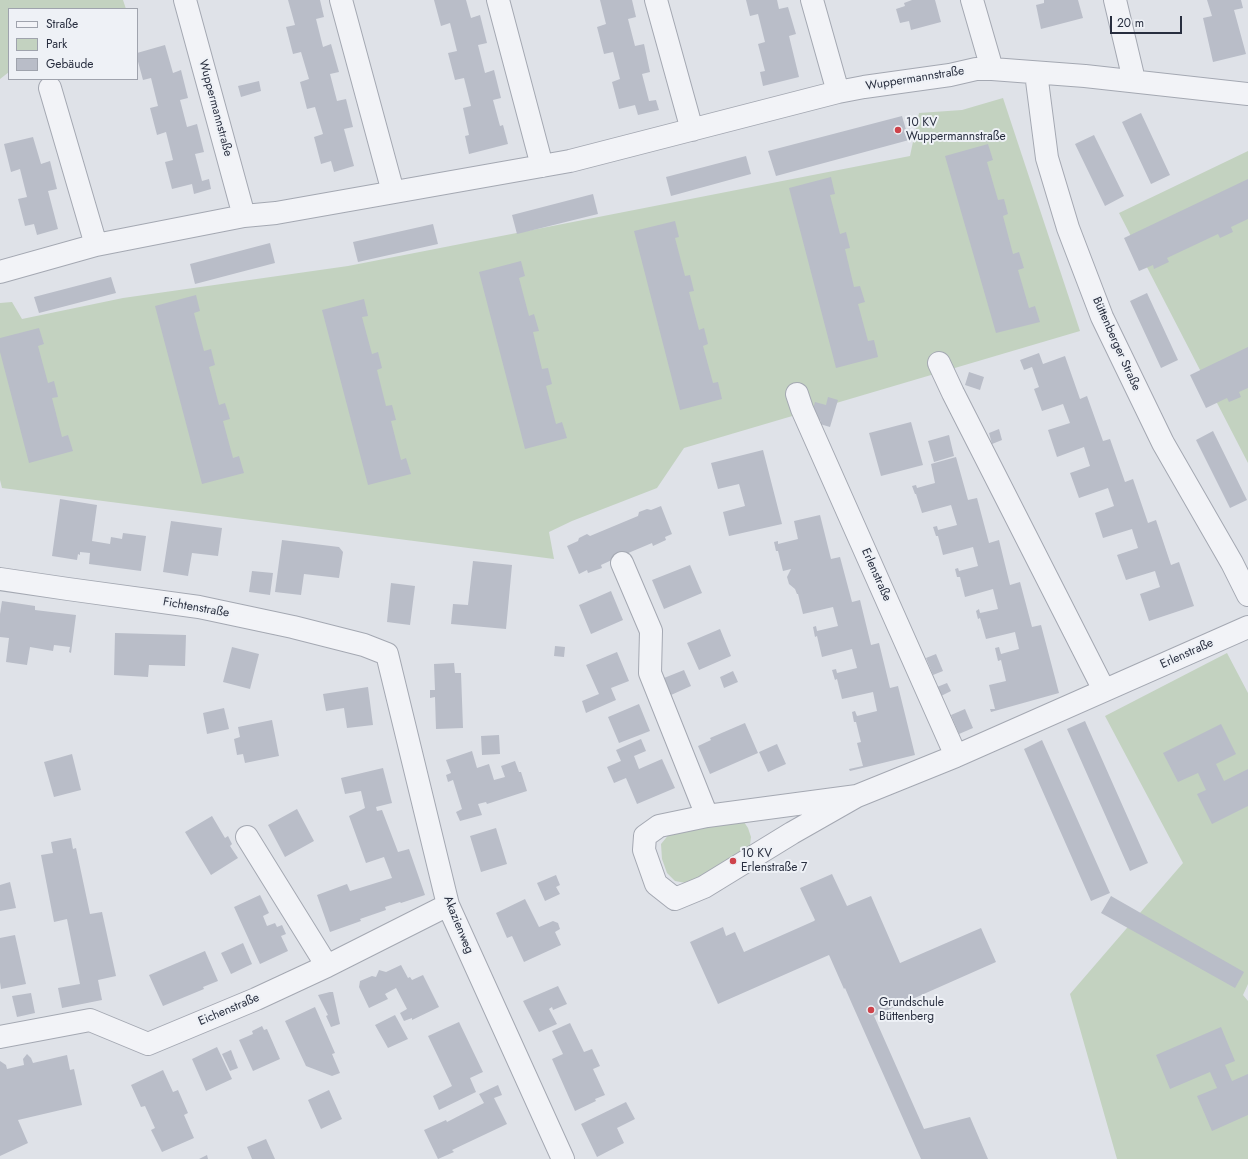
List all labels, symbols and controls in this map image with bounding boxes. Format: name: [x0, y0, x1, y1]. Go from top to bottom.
legend: [8, 8, 138, 80]
scale bar: [1112, 8, 1184, 34]
text: 20 m: [1117, 14, 1144, 32]
text: Straße: [46, 15, 78, 33]
text: Park: [46, 35, 67, 53]
text: Gebäude: [46, 55, 93, 73]
street label: Wuppermannstraße: [195, 58, 235, 158]
street label: Wuppermannstraße: [865, 64, 965, 94]
place label: 10 KV Wuppermannstraße: [906, 116, 1006, 144]
marker: 10 KV Wuppermannstraße: [893, 125, 903, 135]
street label: Büttenberger Straße: [1089, 295, 1143, 393]
street label: Erlenstraße: [858, 546, 894, 604]
street label: Fichtenstraße: [162, 595, 230, 621]
street label: Erlenstraße: [1158, 636, 1216, 672]
place label: 10 KV Erlenstraße 7: [741, 847, 807, 875]
marker: 10 KV Erlenstraße 7: [728, 856, 738, 866]
street label: Akazienweg: [440, 894, 476, 956]
street label: Eichenstraße: [196, 991, 262, 1029]
place label: Grundschule Büttenberg: [879, 996, 944, 1024]
marker: Grundschule Büttenberg: [866, 1005, 876, 1015]

